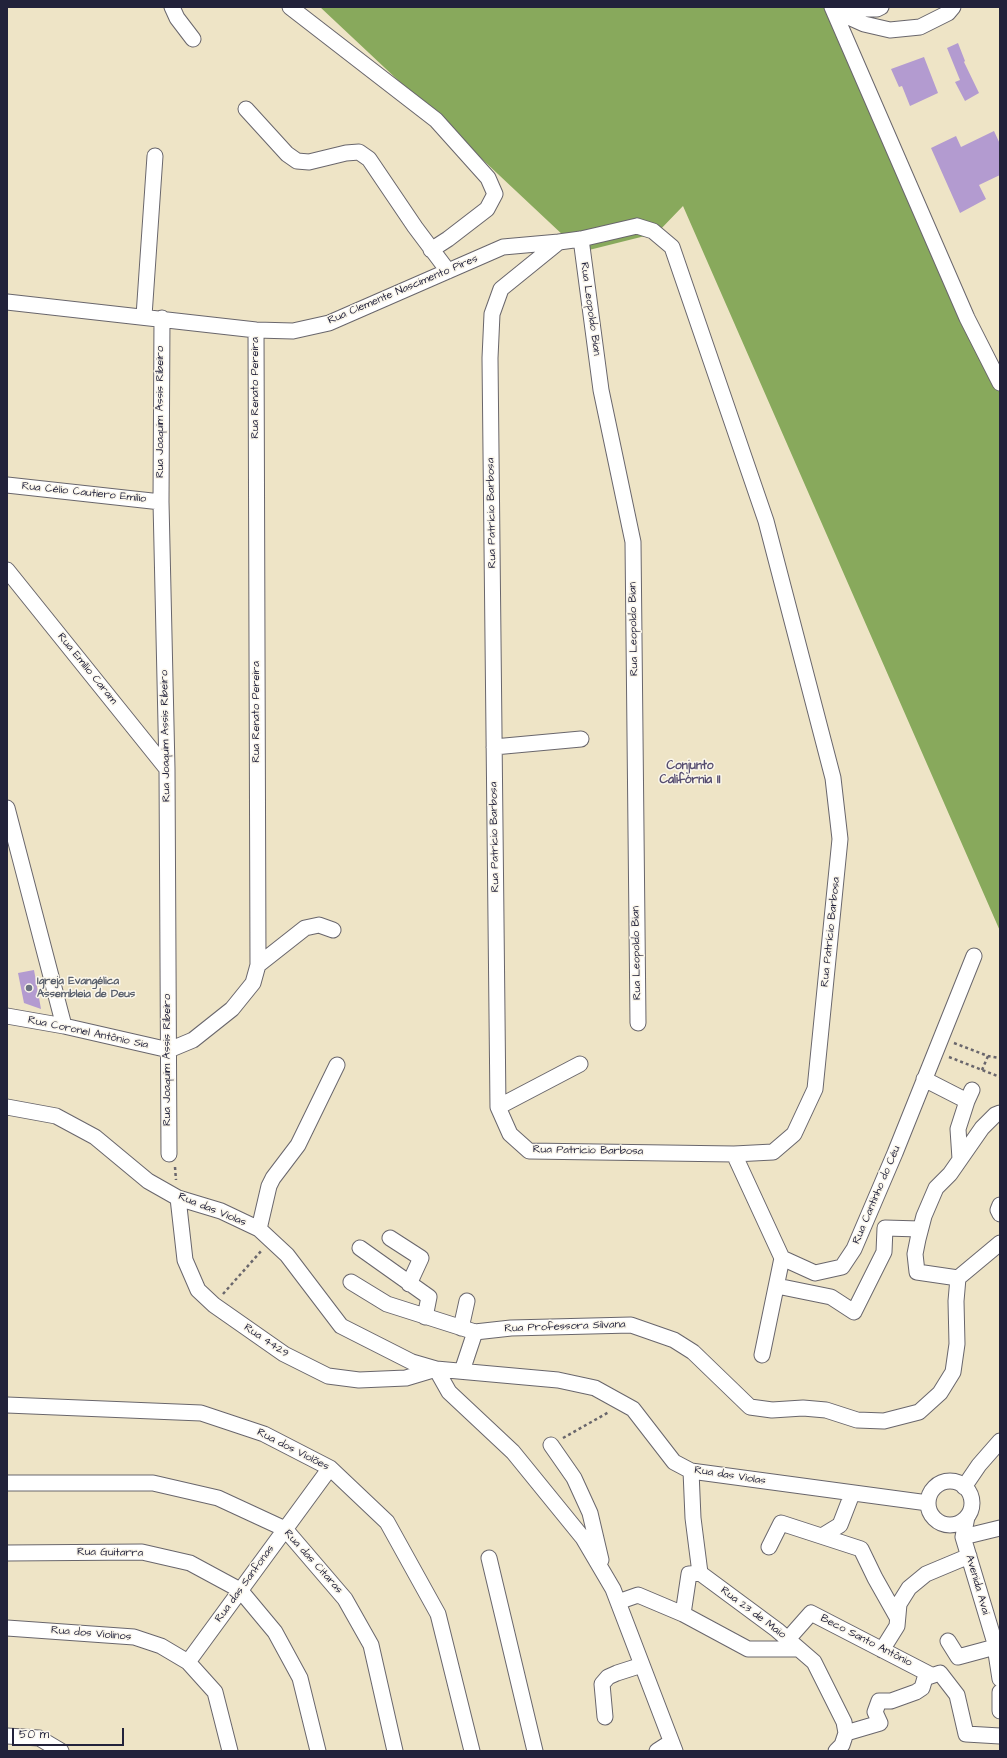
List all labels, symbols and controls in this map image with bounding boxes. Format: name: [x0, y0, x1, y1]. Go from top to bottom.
street label: Rua Clemente Nascimento Pires: [326, 252, 480, 328]
street label: Rua Leopoldo Bian: [577, 262, 603, 356]
street label: Rua Renato Pereira: [249, 337, 263, 439]
street label: Rua Joaquim Assis Ribeiro: [154, 346, 168, 478]
street label: Rua Patrício Barbosa: [484, 458, 500, 568]
street label: Rua Célio Cautiero Emílio: [21, 480, 147, 506]
street label: Rua Leopoldo Bian: [627, 582, 641, 676]
street label: Rua Emílio Caram: [54, 631, 120, 707]
street label: Rua Renato Pereira: [250, 661, 264, 763]
street label: Rua Joaquim Assis Ribeiro: [158, 670, 174, 802]
district label: Conjunto Califórnia II: [659, 759, 721, 787]
street label: Rua Patrício Barbosa: [487, 782, 503, 892]
street label: Rua Patrício Barbosa: [819, 876, 843, 988]
street label: Rua Leopoldo Bian: [630, 906, 644, 1000]
place label: Igreja Evangélica Assembleia de Deus: [37, 975, 135, 1001]
marker: Igreja Evangélica Assembleia de Deus: [24, 983, 34, 993]
street label: Rua Joaquim Assis Ribeiro: [161, 994, 175, 1126]
street label: Rua Coronel Antônio Sia: [27, 1014, 149, 1052]
street label: Rua Patrício Barbosa: [533, 1143, 643, 1159]
street label: Rua Cantinho do Céu: [850, 1144, 904, 1246]
street label: Rua das Violas: [176, 1190, 248, 1230]
street label: Rua Professora Silvana: [504, 1318, 626, 1336]
street label: Rua 4429: [241, 1321, 291, 1361]
street label: Rua dos Violões: [255, 1426, 331, 1474]
street label: Rua das Violas: [693, 1464, 767, 1488]
street label: Rua das Citaras: [281, 1527, 345, 1597]
street label: Rua das Sanfonas: [213, 1543, 277, 1625]
street label: Rua Guitarra: [77, 1546, 143, 1560]
street label: Avenida Avaí: [962, 1554, 992, 1616]
street label: Rua 23 de Maio: [718, 1584, 788, 1642]
street label: Beco Santo Antônio: [818, 1612, 914, 1670]
street label: Rua dos Violinos: [50, 1624, 132, 1644]
scale bar: [14, 1720, 126, 1746]
text: 50 m: [19, 1726, 49, 1743]

